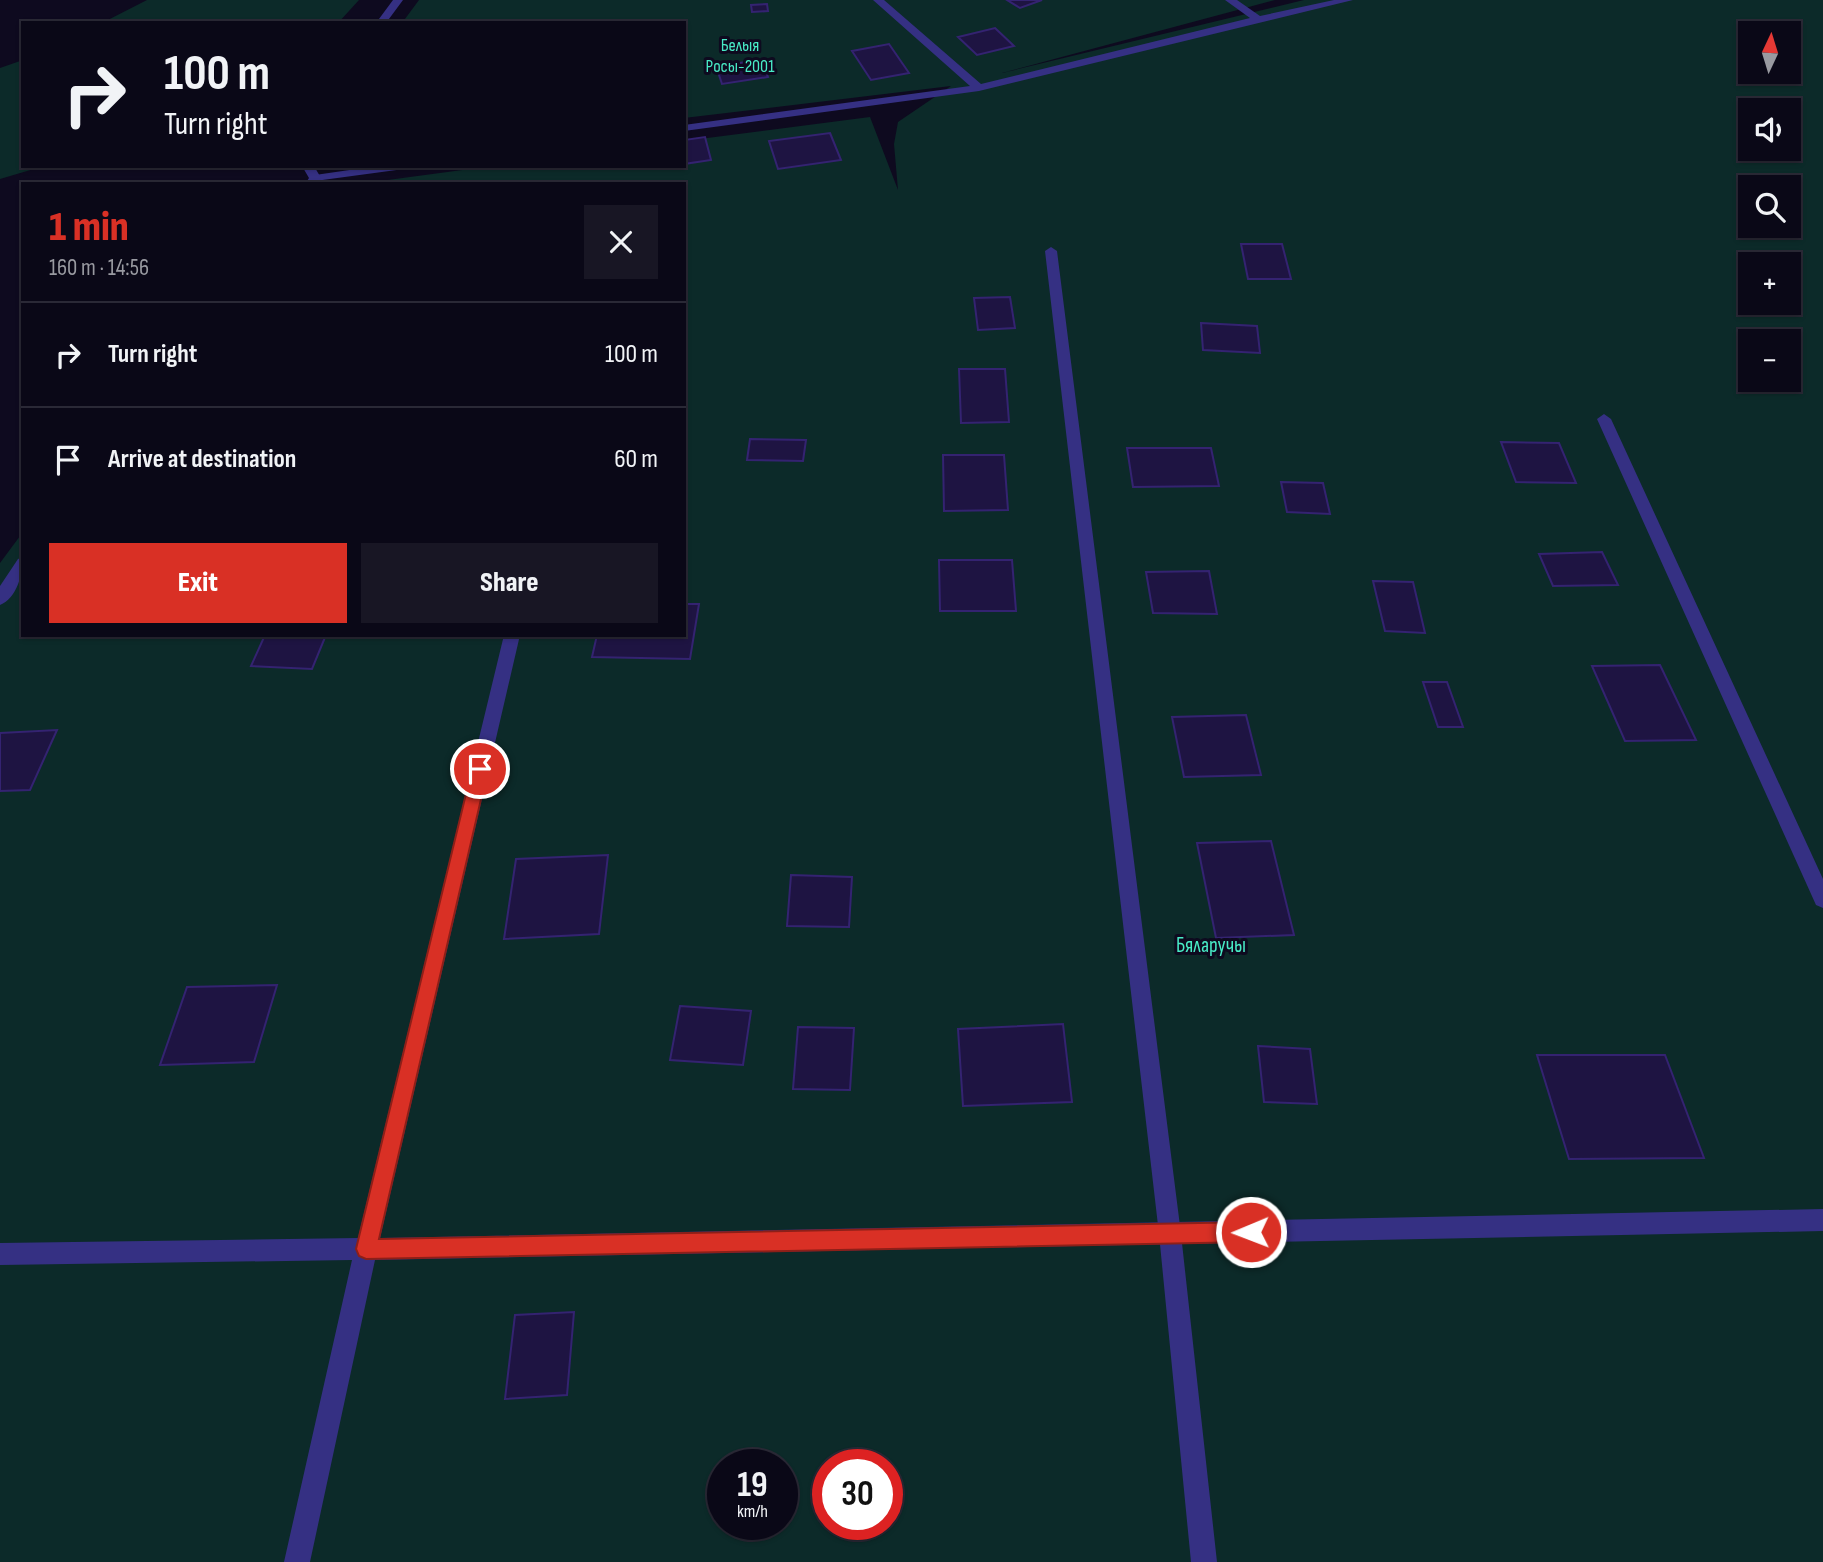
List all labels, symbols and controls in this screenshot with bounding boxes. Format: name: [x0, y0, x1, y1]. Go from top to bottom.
north arrow: [1738, 21, 1801, 84]
map controls: [1738, 21, 1801, 392]
park label: Белыя Росы-2001: [706, 35, 775, 77]
text: 100 m: [164, 45, 270, 104]
icon: right: [49, 49, 140, 140]
button: sound: [1738, 98, 1801, 161]
text: Turn right: [164, 105, 268, 144]
button: search: [1738, 175, 1801, 238]
text: 1 min: [49, 202, 129, 253]
button: close: [584, 205, 658, 279]
button: +: [1738, 252, 1801, 315]
text: 160 m · 14:56: [49, 254, 149, 282]
button: −: [1738, 329, 1801, 392]
icon: right: [49, 336, 87, 374]
text: Turn right: [108, 339, 197, 370]
text: 100 m: [605, 339, 658, 370]
icon: arrive: [49, 441, 87, 479]
text: Arrive at destination: [108, 444, 296, 475]
text: 60 m: [614, 444, 658, 475]
button: Exit: [49, 543, 347, 623]
button: Share: [361, 543, 658, 623]
pin: [450, 739, 510, 799]
icon: arrive: [461, 750, 499, 788]
park label: Бяларучы: [1176, 933, 1246, 958]
position arrow: [1214, 1195, 1288, 1269]
speed limit sign: 30: [812, 1449, 903, 1540]
text: 19: [737, 1464, 768, 1507]
text: km/h: [737, 1501, 768, 1522]

